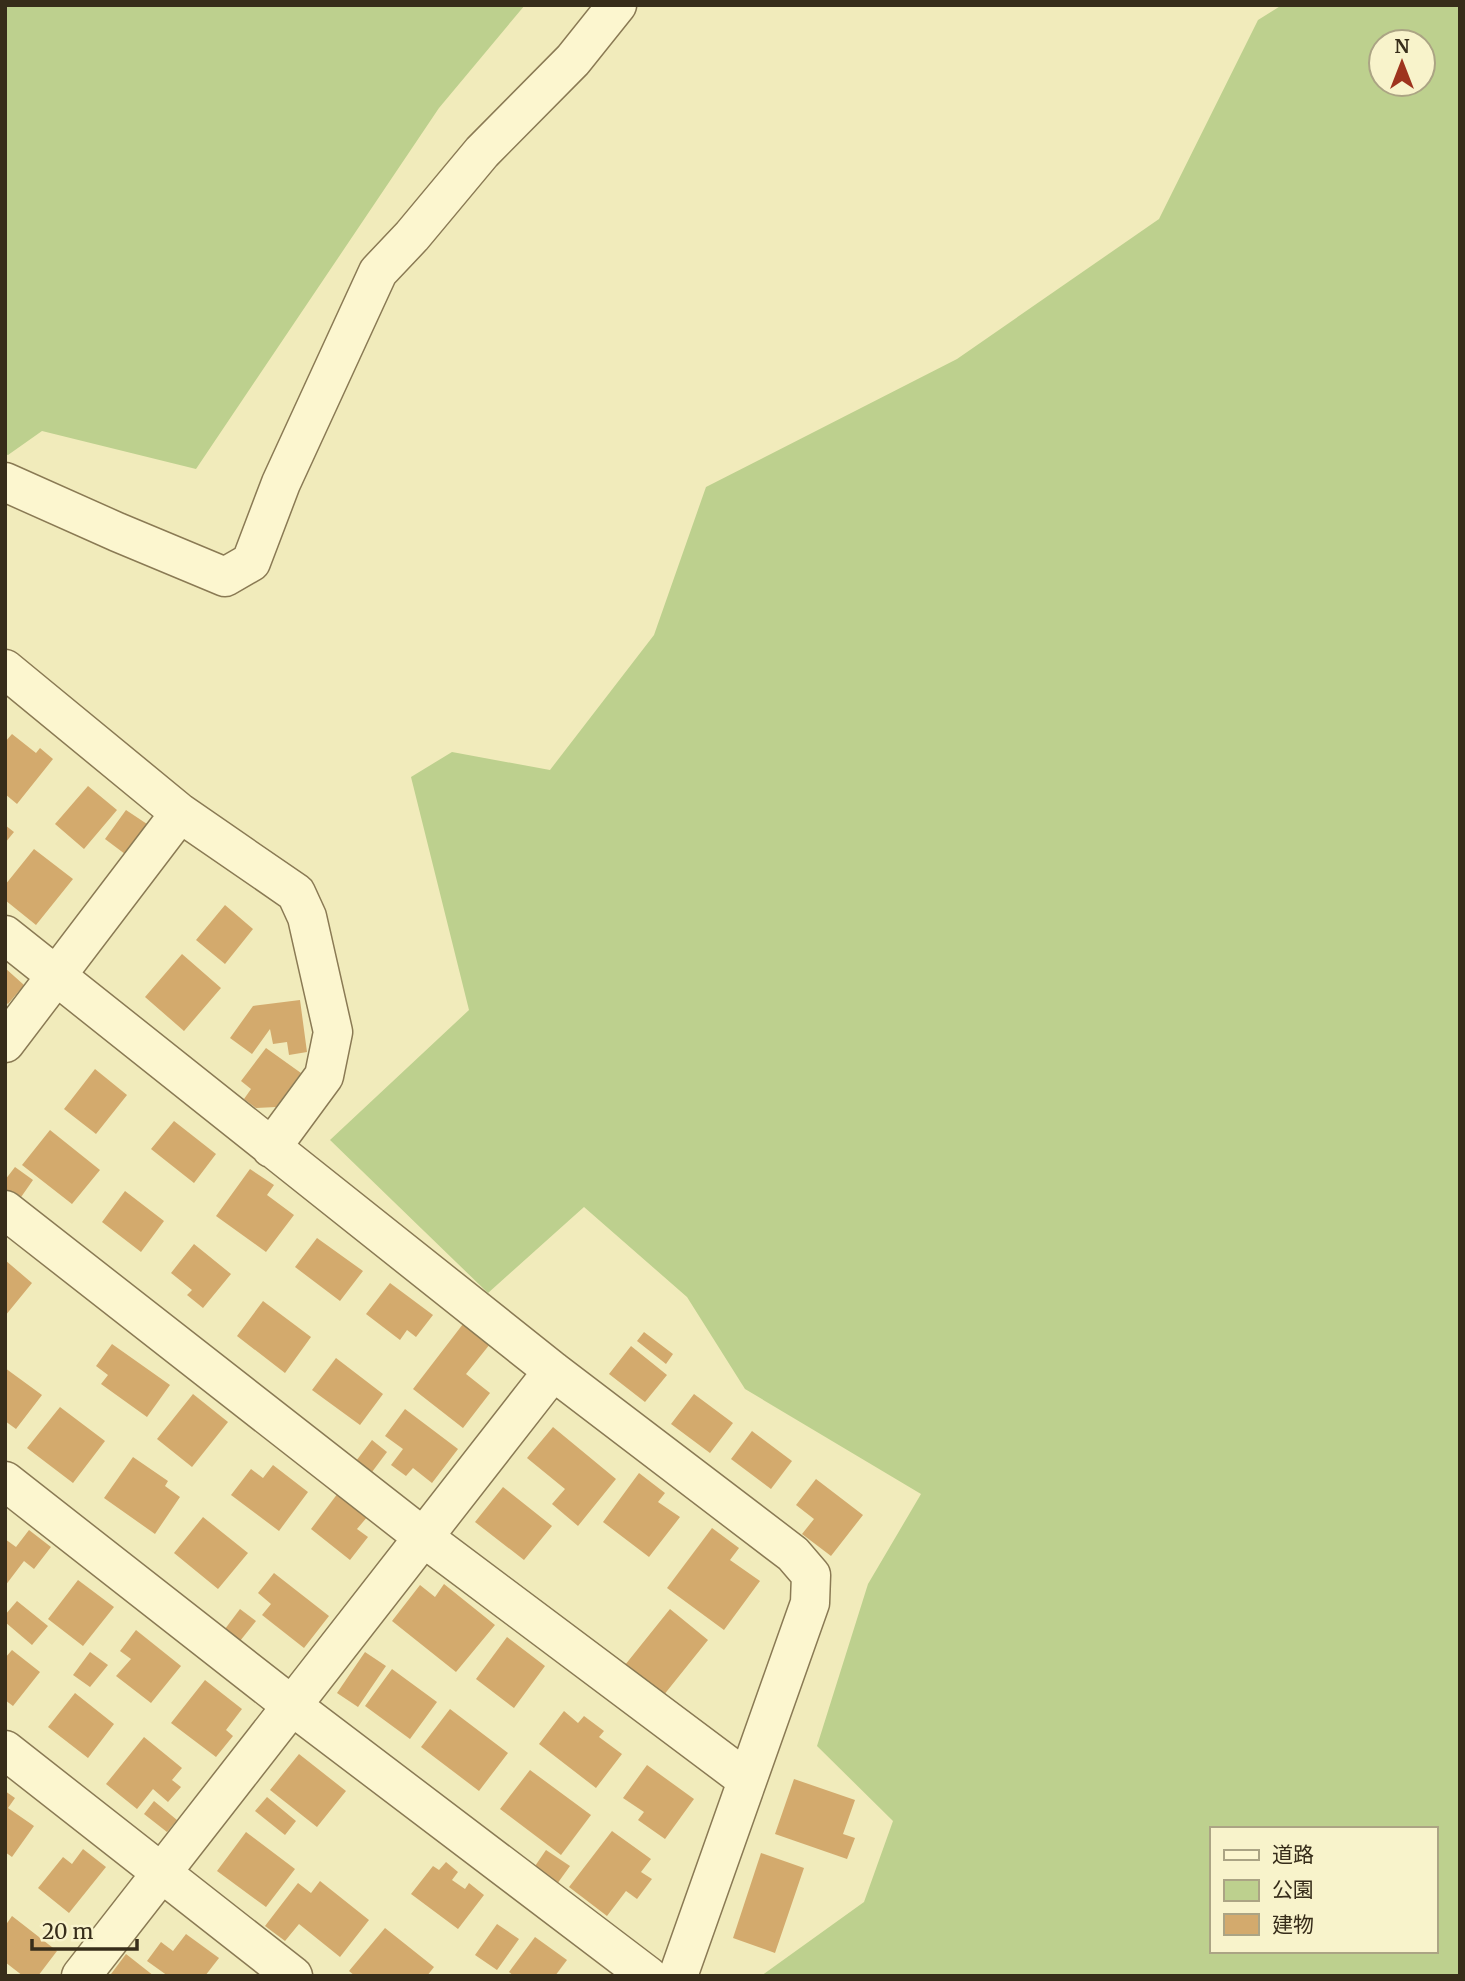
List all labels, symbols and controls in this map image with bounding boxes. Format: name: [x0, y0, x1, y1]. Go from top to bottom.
north arrow: [1367, 28, 1437, 98]
text: N: [1394, 34, 1410, 58]
legend: [1210, 1827, 1437, 1953]
text: 道路: [1272, 1841, 1314, 1868]
text: 公園: [1272, 1876, 1314, 1903]
scale bar: [32, 1908, 136, 1952]
text: 建物: [1272, 1911, 1314, 1938]
text: 20 m: [42, 1918, 94, 1945]

